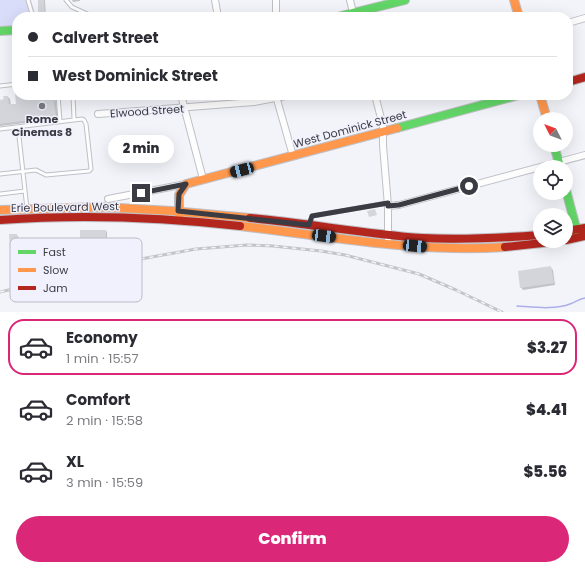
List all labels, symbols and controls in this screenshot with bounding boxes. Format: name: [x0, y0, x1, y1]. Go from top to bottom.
text: Calvert Street: [52, 27, 159, 48]
text: West Dominick Street: [52, 65, 218, 86]
street label: Elwood Street: [110, 100, 184, 122]
marker: Rome Cinemas 8: [37, 101, 47, 111]
street label: West Dominick Street: [292, 106, 408, 152]
place label: Rome Cinemas 8: [12, 111, 72, 140]
north arrow: [533, 112, 573, 152]
map controls: [533, 112, 573, 248]
callout: 2 min: [108, 135, 174, 163]
text: 2 min: [123, 139, 159, 158]
button: locate: [533, 160, 573, 200]
car: [229, 161, 255, 179]
route start: [460, 177, 478, 195]
route end: [132, 184, 150, 202]
street label: Erie Boulevard West: [11, 198, 119, 216]
button: layers: [533, 208, 573, 248]
car: [311, 229, 337, 243]
legend: [10, 238, 142, 302]
car: [403, 239, 427, 253]
text: Fast: [43, 244, 66, 260]
text: Slow: [43, 262, 68, 278]
text: Jam: [43, 280, 68, 296]
text: Economy: [66, 327, 138, 348]
icon: car: [18, 329, 54, 365]
text: $3.27: [527, 337, 567, 358]
text: 1 min · 15:57: [66, 349, 139, 368]
text: Comfort: [66, 389, 130, 410]
icon: car: [18, 391, 54, 427]
text: $4.41: [526, 399, 567, 420]
text: 2 min · 15:58: [66, 411, 143, 430]
text: XL: [66, 451, 84, 472]
icon: car: [18, 453, 54, 489]
text: $5.56: [523, 461, 567, 482]
text: 3 min · 15:59: [66, 473, 143, 492]
button: Confirm: [16, 516, 569, 562]

